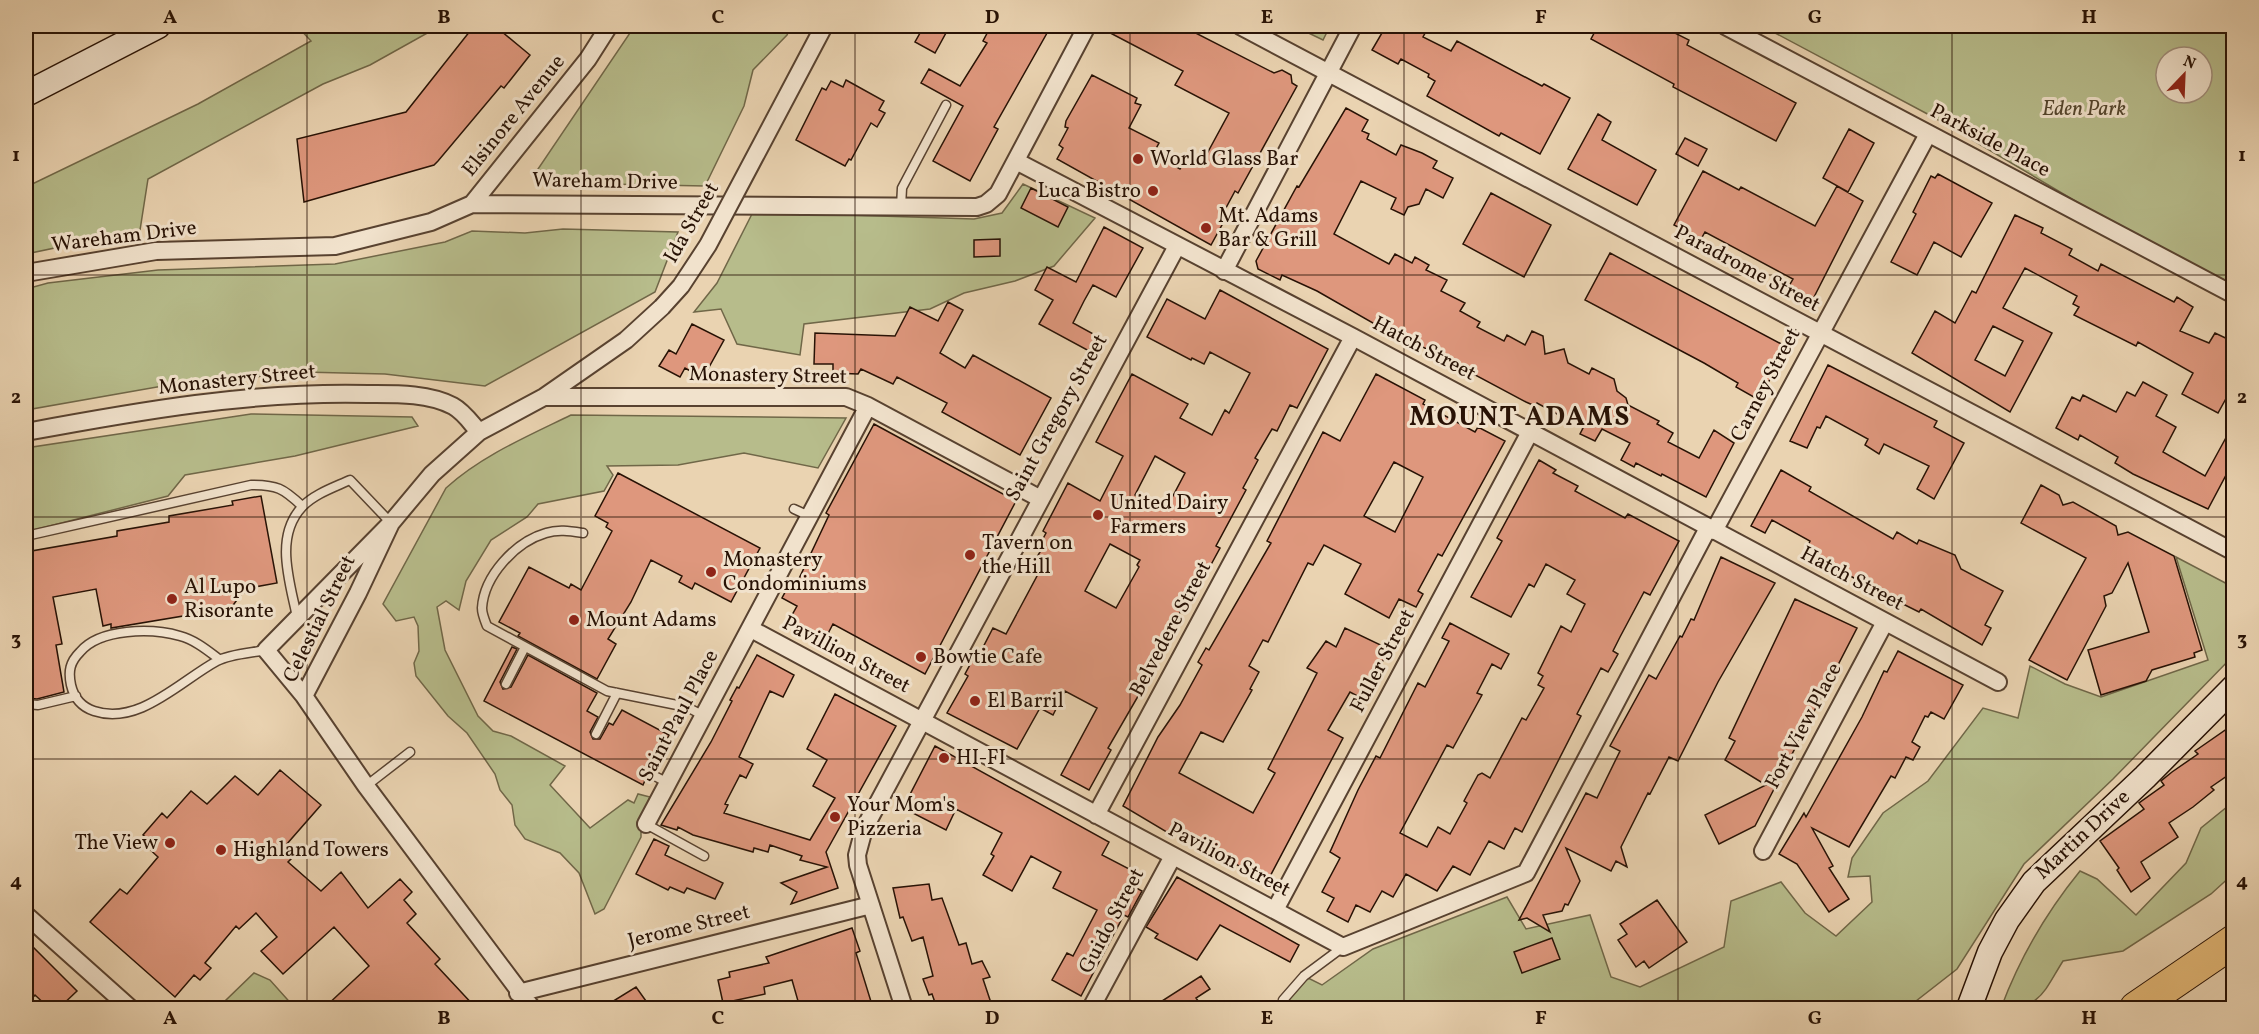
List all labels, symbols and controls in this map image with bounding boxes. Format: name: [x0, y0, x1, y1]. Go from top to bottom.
text: A: [163, 4, 177, 32]
text: B: [437, 4, 451, 32]
text: C: [712, 4, 725, 32]
text: D: [985, 4, 999, 32]
text: E: [1261, 4, 1273, 32]
text: F: [1535, 4, 1547, 32]
text: G: [1808, 4, 1822, 32]
text: H: [2081, 4, 2097, 32]
north arrow: [2154, 45, 2214, 105]
street label: Elsinore Avenue: [456, 49, 572, 183]
text: N: [2179, 51, 2199, 76]
park label: Eden Park: [2042, 95, 2126, 124]
street label: Parkside Place: [1925, 97, 2055, 185]
text: 1: [12, 142, 20, 170]
text: 1: [2238, 142, 2246, 170]
place label: World Glass Bar: [1150, 145, 1298, 174]
marker: World Glass Bar: [1131, 152, 1145, 166]
street label: Wareham Drive: [532, 166, 678, 198]
street label: Ida Street: [657, 177, 727, 269]
place label: Luca Bistro: [1038, 177, 1141, 206]
marker: Luca Bistro: [1146, 184, 1160, 198]
place label: Mt. Adams Bar & Grill: [1218, 202, 1318, 255]
street label: Wareham Drive: [50, 214, 198, 260]
street label: Paradrome Street: [1669, 218, 1825, 320]
marker: Mt. Adams Bar & Grill: [1199, 221, 1213, 235]
street label: Hatch Street: [1367, 309, 1481, 389]
street label: Carney Street: [1724, 323, 1808, 447]
street label: Saint Gregory Street: [999, 329, 1115, 507]
street label: Monastery Street: [157, 357, 317, 403]
street label: Monastery Street: [689, 360, 847, 392]
text: 2: [11, 384, 21, 412]
text: 2: [2237, 384, 2247, 412]
district label: MOUNT ADAMS: [1409, 399, 1631, 437]
place label: United Dairy Farmers: [1110, 489, 1229, 542]
marker: United Dairy Farmers: [1091, 508, 1105, 522]
place label: Tavern on the Hill: [982, 529, 1073, 582]
street label: Hatch Street: [1795, 539, 1909, 619]
place label: Monastery Condominiums: [723, 546, 867, 599]
marker: Tavern on the Hill: [963, 548, 977, 562]
street label: Celestial Street: [277, 550, 363, 688]
street label: Belvedere Street: [1123, 556, 1219, 702]
marker: Monastery Condominiums: [704, 565, 718, 579]
place label: Al Lupo Risorante: [184, 573, 274, 626]
marker: Al Lupo Risorante: [165, 592, 179, 606]
street label: Fuller Street: [1344, 604, 1422, 718]
place label: Mount Adams: [586, 606, 717, 635]
street label: Pavillion Street: [777, 609, 915, 701]
marker: Mount Adams: [567, 613, 581, 627]
text: 3: [11, 626, 21, 654]
text: 3: [2237, 626, 2247, 654]
place label: Bowtie Cafe: [933, 643, 1042, 672]
street label: Saint Paul Place: [632, 645, 726, 787]
marker: Bowtie Cafe: [914, 650, 928, 664]
street label: Fort View Place: [1759, 658, 1849, 794]
place label: El Barril: [987, 687, 1064, 716]
marker: El Barril: [968, 694, 982, 708]
place label: HI-FI: [956, 744, 1006, 773]
marker: HI-FI: [937, 751, 951, 765]
street label: Martin Drive: [2029, 783, 2137, 887]
place label: Your Mom's Pizzeria: [847, 791, 955, 844]
marker: Your Mom's Pizzeria: [828, 810, 842, 824]
street label: Pavilion Street: [1163, 816, 1295, 904]
place label: The View: [74, 829, 158, 858]
marker: The View: [163, 836, 177, 850]
place label: Highland Towers: [233, 836, 389, 865]
marker: Highland Towers: [214, 843, 228, 857]
street label: Guido Street: [1072, 863, 1152, 979]
text: 4: [10, 868, 22, 896]
text: 4: [2236, 868, 2248, 896]
street label: Jerome Street: [625, 898, 753, 956]
text: A: [163, 1005, 177, 1033]
text: B: [437, 1005, 451, 1033]
text: C: [712, 1005, 725, 1033]
text: D: [985, 1005, 999, 1033]
text: E: [1261, 1005, 1273, 1033]
text: F: [1535, 1005, 1547, 1033]
text: G: [1808, 1005, 1822, 1033]
text: H: [2081, 1005, 2097, 1033]

